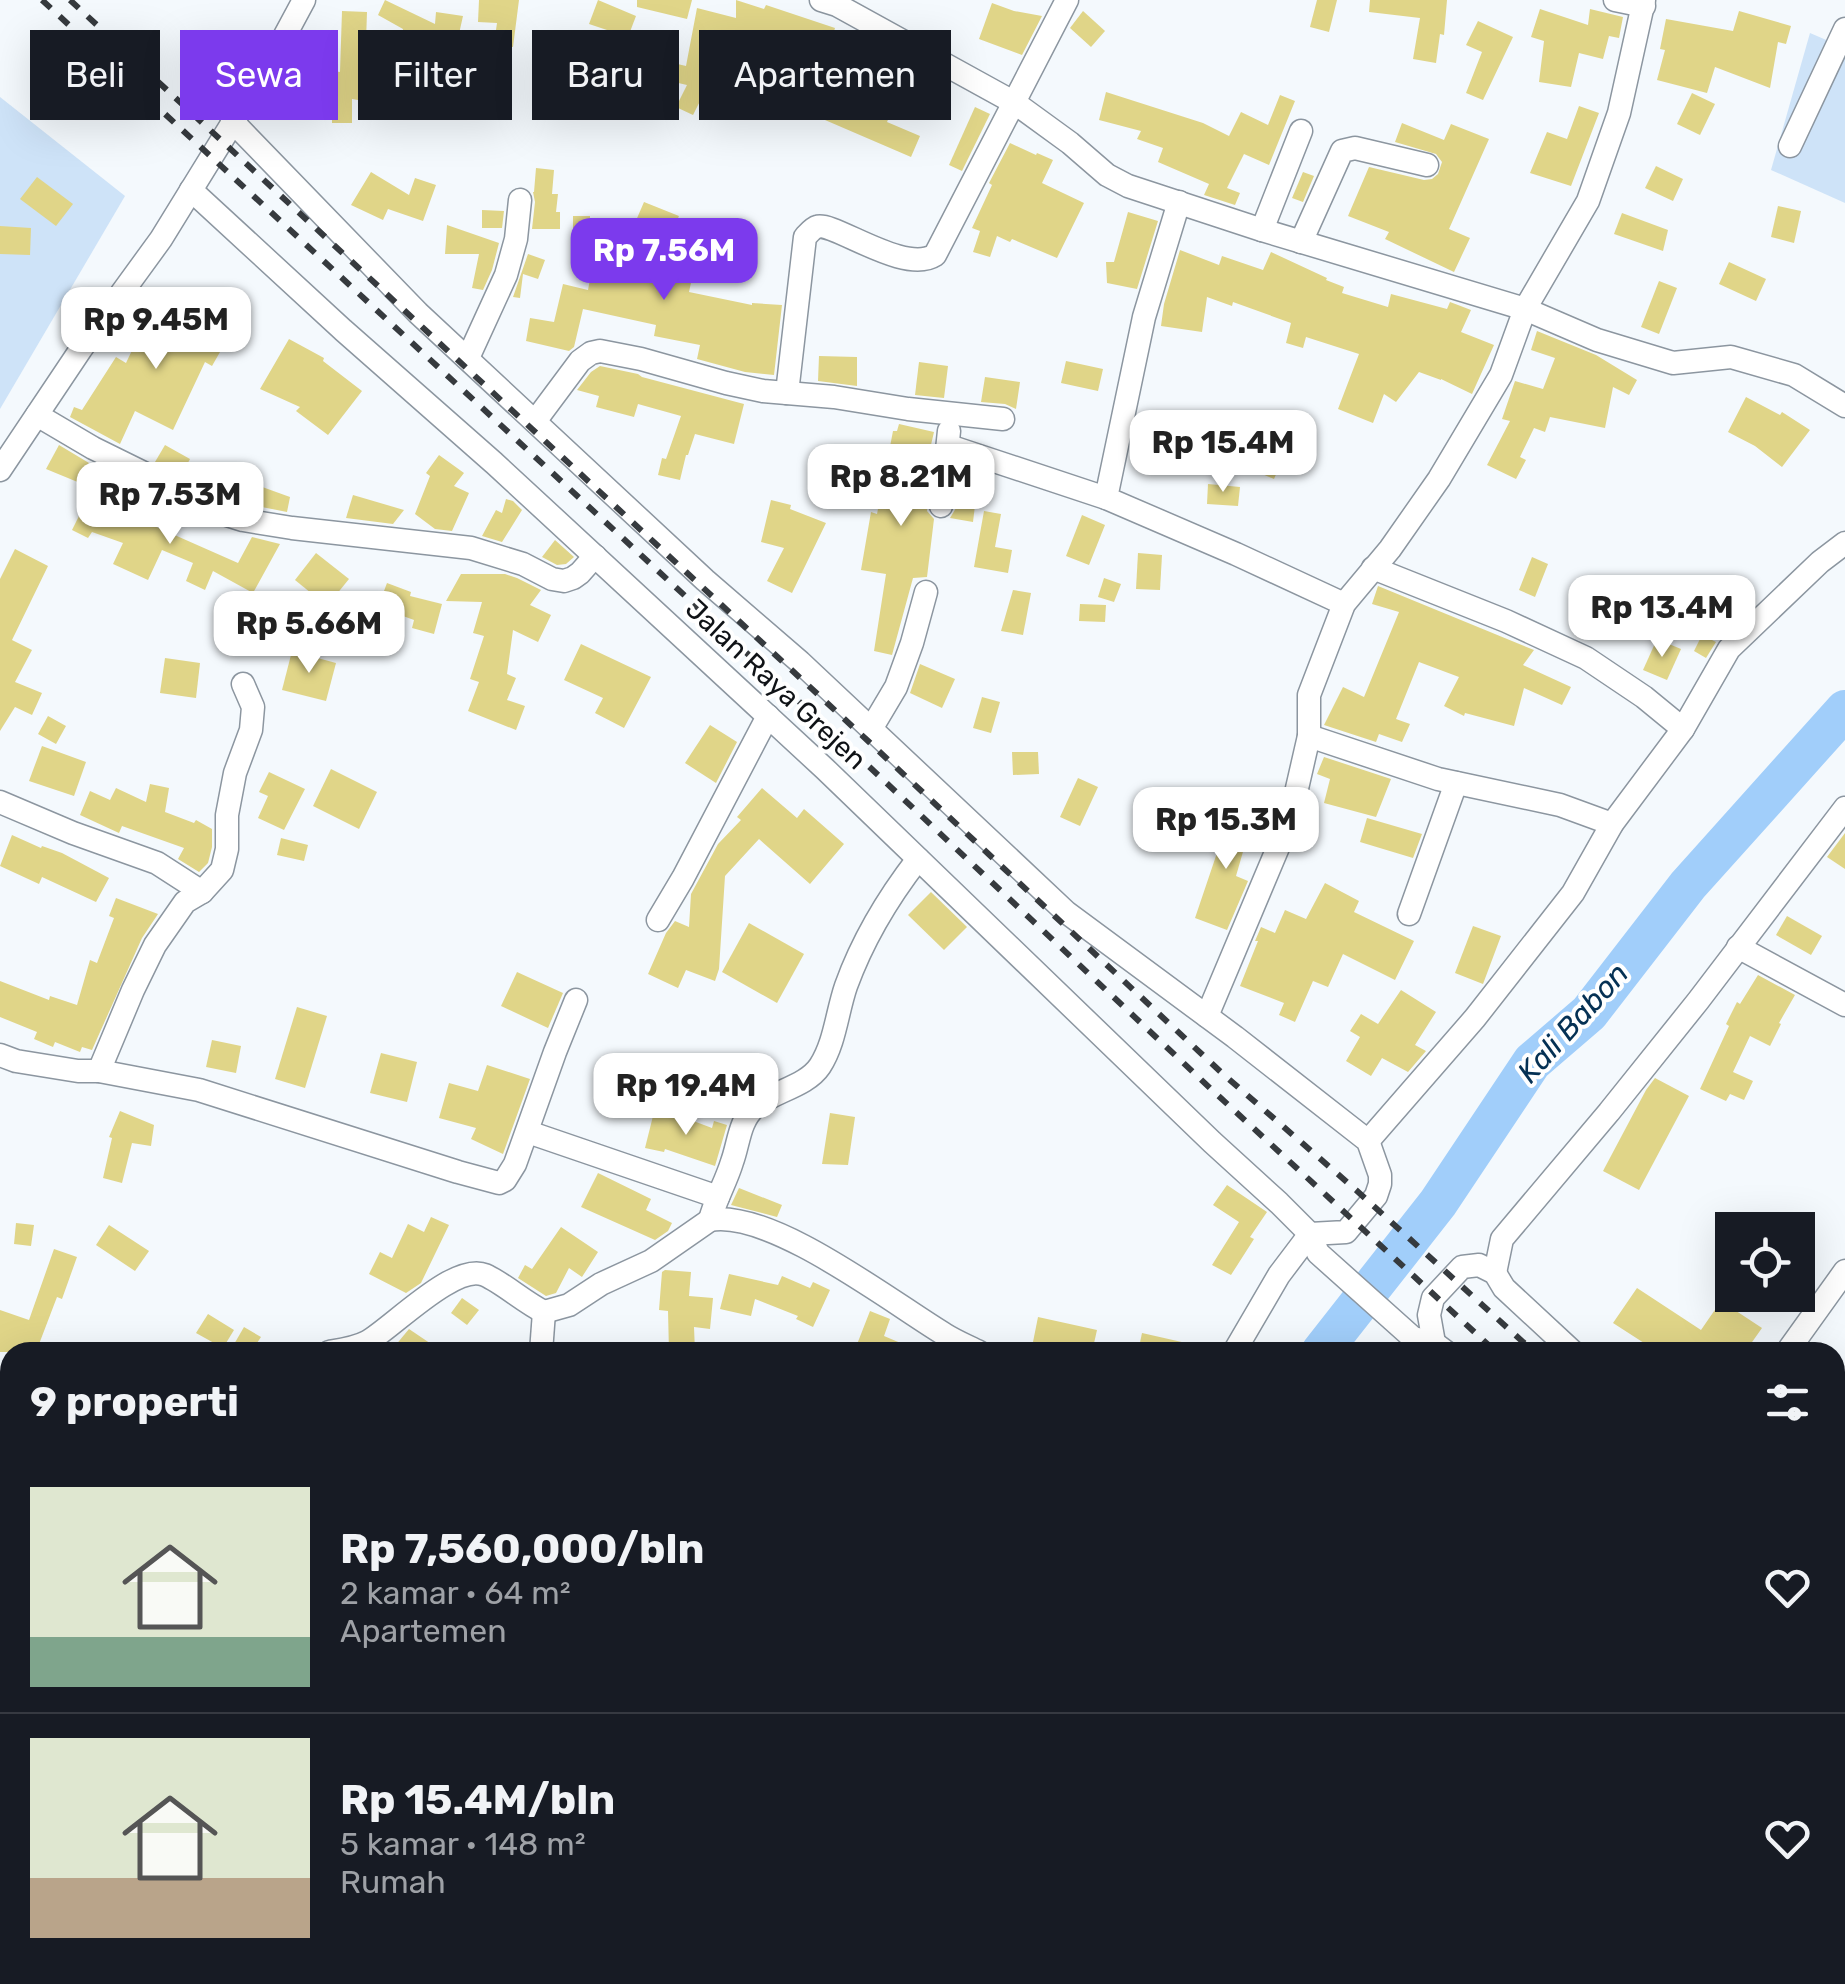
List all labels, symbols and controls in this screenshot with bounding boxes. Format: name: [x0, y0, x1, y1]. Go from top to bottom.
chip: Beli: [30, 30, 160, 120]
chip: Sewa: [180, 30, 338, 120]
chip: Filter: [358, 30, 512, 120]
chip: Baru: [532, 30, 679, 120]
chip: Apartemen: [699, 30, 951, 120]
pin: Rp 7.56M: [561, 218, 767, 303]
text: Rp 7.56M: [593, 231, 735, 269]
pin: Rp 9.45M: [53, 287, 259, 372]
text: Rp 9.45M: [83, 300, 229, 338]
pin: Rp 15.4M: [1120, 410, 1326, 495]
text: Rp 15.4M: [1152, 423, 1294, 461]
pin: Rp 8.21M: [798, 444, 1004, 529]
text: Rp 8.21M: [830, 457, 972, 495]
pin: Rp 7.53M: [67, 462, 273, 547]
text: Rp 7.53M: [99, 475, 241, 513]
pin: Rp 13.4M: [1559, 575, 1765, 660]
text: Rp 13.4M: [1590, 588, 1734, 626]
pin: Rp 5.66M: [206, 591, 412, 676]
street label: Jalan Raya Grejen: [679, 592, 873, 776]
text: Rp 5.66M: [236, 604, 382, 642]
pin: Rp 15.3M: [1123, 787, 1329, 872]
text: Rp 15.3M: [1155, 800, 1297, 838]
water label: Kali Babon: [1510, 956, 1636, 1090]
pin: Rp 19.4M: [583, 1053, 789, 1138]
text: Rp 19.4M: [615, 1066, 757, 1104]
map controls: [1715, 1212, 1815, 1312]
button: locate: [1715, 1212, 1815, 1312]
icon: filters: [1760, 1375, 1815, 1430]
text: 9 properti: [30, 1377, 239, 1427]
text: Rp 7,560,000/bln: [340, 1524, 704, 1574]
icon: home: [110, 1527, 230, 1647]
icon: heart: [1760, 1560, 1815, 1615]
text: 2 kamar · 64 m²: [340, 1574, 571, 1612]
text: Apartemen: [340, 1612, 507, 1650]
text: Rp 15.4M/bln: [340, 1775, 615, 1825]
icon: home: [110, 1778, 230, 1898]
icon: heart: [1760, 1811, 1815, 1866]
text: 5 kamar · 148 m²: [340, 1825, 586, 1863]
text: Rumah: [340, 1863, 446, 1901]

